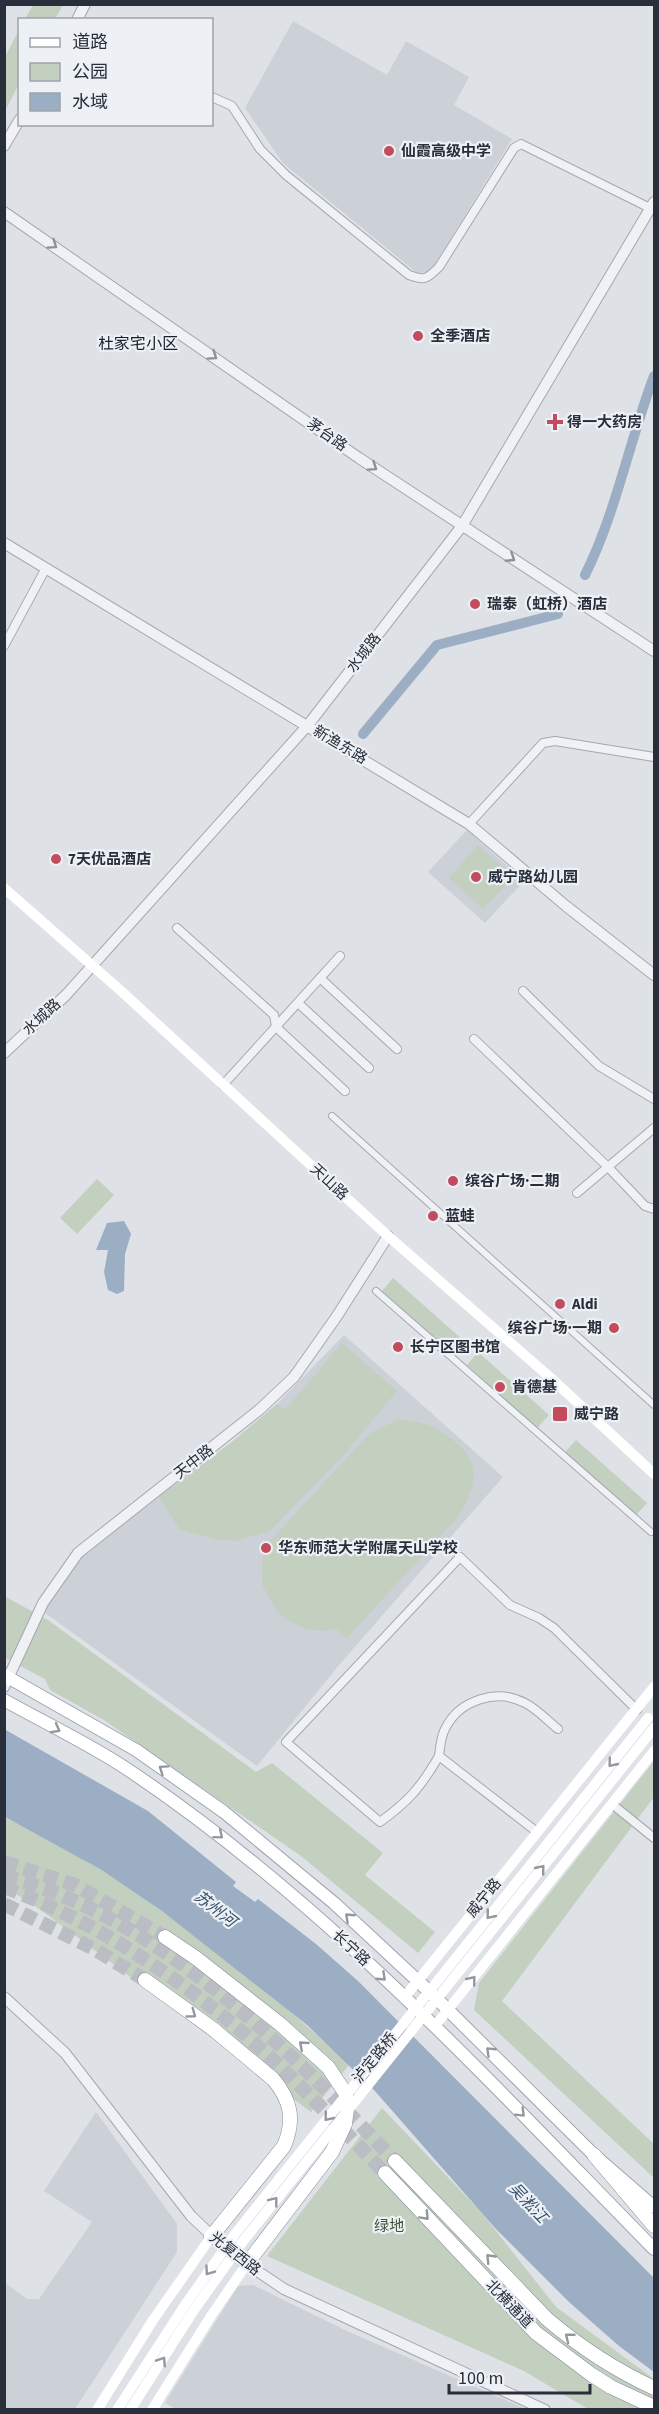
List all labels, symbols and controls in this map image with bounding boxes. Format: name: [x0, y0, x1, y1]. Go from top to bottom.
legend: [18, 18, 213, 126]
text: 道路: [72, 30, 108, 55]
text: 公园: [72, 60, 108, 85]
text: 水域: [72, 90, 108, 115]
place label: 仙霞高级中学: [401, 141, 491, 162]
marker: 仙霞高级中学: [382, 144, 396, 158]
one-way arrow: [46, 238, 57, 249]
place label: 全季酒店: [430, 326, 490, 347]
marker: 全季酒店: [411, 329, 425, 343]
district label: 杜家宅小区: [98, 333, 178, 355]
one-way arrow: [206, 349, 217, 360]
place label: 得一大药房: [567, 412, 642, 433]
street label: 茅台路: [303, 413, 351, 457]
marker: 得一大药房: [548, 415, 562, 429]
one-way arrow: [367, 460, 378, 471]
one-way arrow: [504, 551, 515, 562]
place label: 瑞泰（虹桥）酒店: [487, 594, 607, 615]
marker: 瑞泰（虹桥）酒店: [468, 597, 482, 611]
street label: 水城路: [342, 629, 386, 677]
street label: 新渔东路: [309, 721, 371, 769]
place label: 7天优品酒店: [68, 849, 151, 870]
marker: 7天优品酒店: [49, 852, 63, 866]
place label: 威宁路幼儿园: [488, 867, 578, 888]
marker: 威宁路幼儿园: [469, 870, 483, 884]
street label: 水城路: [18, 994, 66, 1040]
street label: 天山路: [305, 1159, 353, 1205]
place label: 缤谷广场·二期: [465, 1171, 560, 1192]
marker: 缤谷广场·二期: [446, 1174, 460, 1188]
place label: 蓝蛙: [445, 1206, 475, 1227]
marker: 蓝蛙: [426, 1209, 440, 1223]
place label: Aldi: [571, 1294, 598, 1315]
marker: Aldi: [553, 1297, 567, 1311]
place label: 缤谷广场·一期: [507, 1318, 602, 1339]
marker: 缤谷广场·一期: [607, 1321, 621, 1335]
place label: 长宁区图书馆: [410, 1337, 500, 1358]
marker: 长宁区图书馆: [391, 1340, 405, 1354]
place label: 肯德基: [512, 1377, 557, 1398]
marker: 肯德基: [493, 1380, 507, 1394]
place label: 威宁路: [574, 1404, 619, 1425]
marker: 威宁路: [551, 1405, 569, 1423]
street label: 天中路: [170, 1440, 218, 1484]
place label: 华东师范大学附属天山学校: [278, 1538, 458, 1559]
marker: 华东师范大学附属天山学校: [259, 1541, 273, 1555]
one-way arrow: [49, 1722, 60, 1733]
one-way arrow: [608, 1757, 619, 1768]
one-way arrow: [159, 1765, 170, 1776]
one-way arrow: [212, 1828, 223, 1839]
one-way arrow: [534, 1865, 545, 1876]
street label: 威宁路: [462, 1874, 506, 1922]
water label: 苏州河: [189, 1886, 243, 1934]
one-way arrow: [486, 1909, 497, 1920]
one-way arrow: [345, 1913, 355, 1924]
street label: 长宁路: [327, 1925, 375, 1971]
one-way arrow: [374, 1969, 385, 1980]
one-way arrow: [464, 1976, 475, 1987]
one-way arrow: [186, 2007, 197, 2018]
street label: 泸定路桥: [348, 2028, 402, 2088]
one-way arrow: [299, 2041, 310, 2052]
one-way arrow: [487, 2047, 497, 2058]
one-way arrow: [514, 2107, 525, 2117]
one-way arrow: [325, 2110, 336, 2121]
water label: 吴淞江: [504, 2178, 554, 2230]
one-way arrow: [267, 2197, 278, 2208]
one-way arrow: [418, 2209, 429, 2220]
park label: 绿地: [374, 2216, 404, 2237]
street label: 光复西路: [205, 2227, 265, 2281]
one-way arrow: [486, 2255, 497, 2266]
one-way arrow: [205, 2264, 216, 2275]
street label: 北横通道: [481, 2275, 537, 2333]
one-way arrow: [564, 2333, 575, 2344]
one-way arrow: [155, 2356, 166, 2367]
scale bar: [449, 2357, 590, 2395]
text: 100 m: [458, 2366, 503, 2391]

